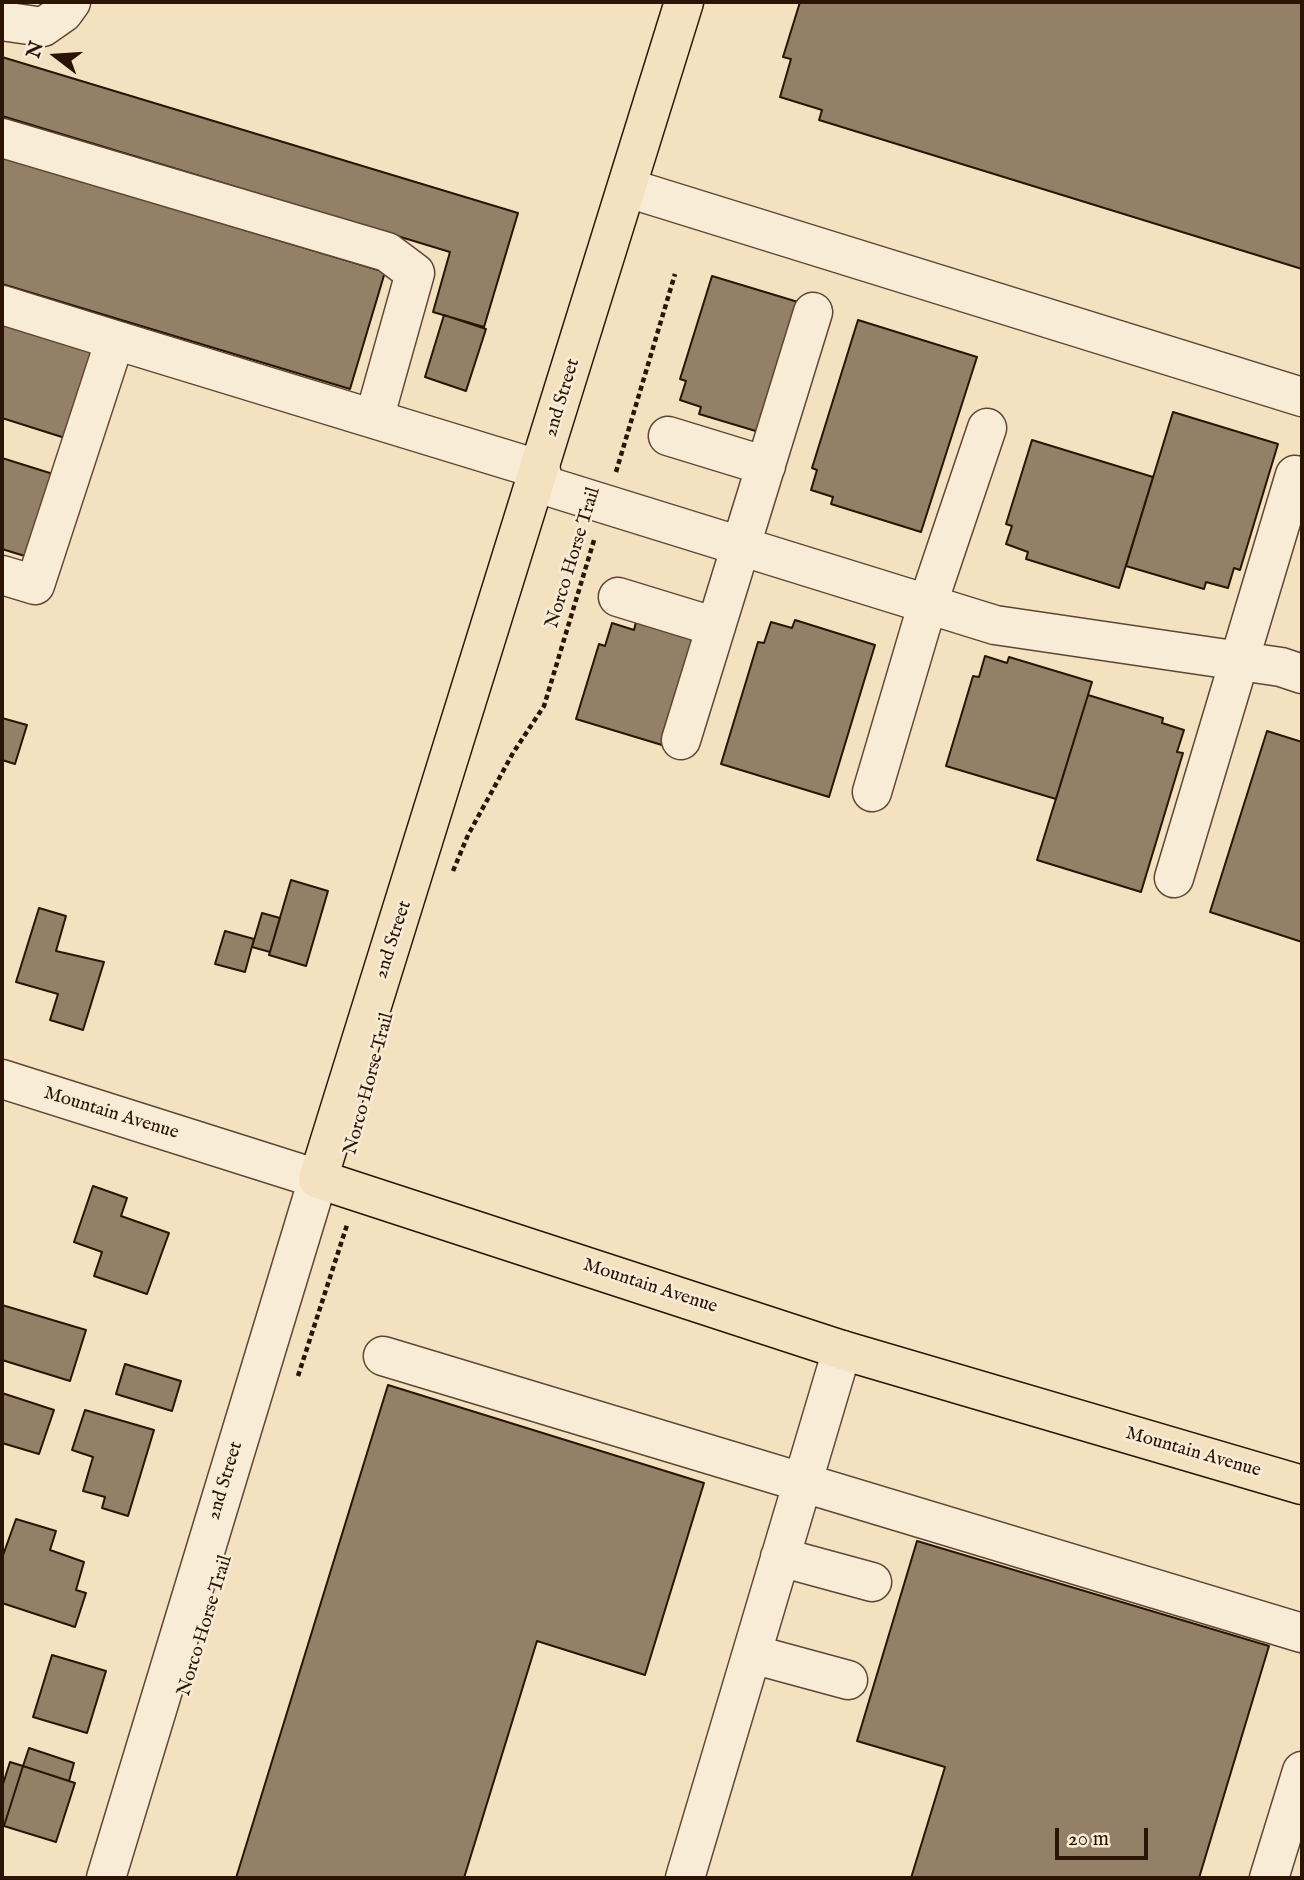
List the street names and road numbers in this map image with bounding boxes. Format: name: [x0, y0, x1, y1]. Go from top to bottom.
street label: 2nd Street: [540, 356, 586, 440]
street label: Norco Horse Trail: [542, 485, 606, 631]
street label: 2nd Street: [371, 898, 417, 982]
street label: Norco Horse Trail: [340, 1010, 400, 1158]
street label: Mountain Avenue: [41, 1083, 181, 1145]
street label: Mountain Avenue: [580, 1255, 720, 1319]
street label: Mountain Avenue: [1123, 1423, 1263, 1483]
street label: 2nd Street: [203, 1439, 249, 1523]
street label: Norco Horse Trail: [174, 1553, 238, 1699]

